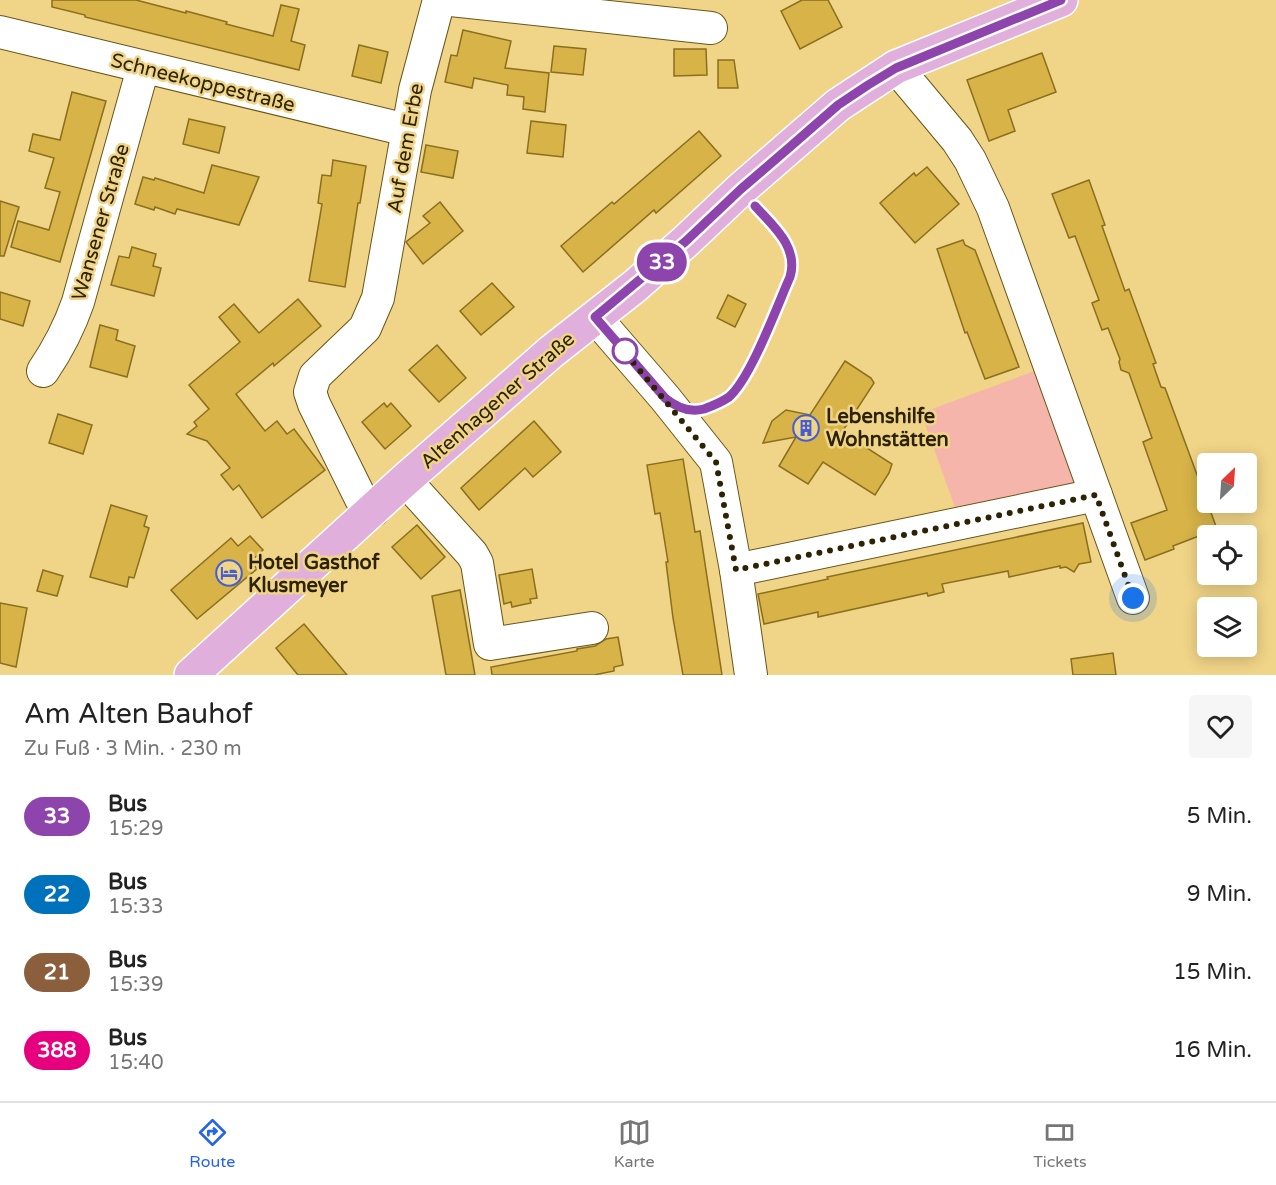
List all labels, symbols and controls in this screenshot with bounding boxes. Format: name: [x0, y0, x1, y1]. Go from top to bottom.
street label: Schneekoppestraße: [108, 48, 297, 117]
street label: Auf dem Erbe: [383, 81, 429, 215]
street label: Wansener Straße: [67, 141, 135, 303]
line badge: 33: [635, 242, 689, 282]
text: 33: [649, 250, 675, 275]
street label: Altenhagener Straße: [416, 327, 580, 474]
unlabelled marker: [612, 338, 638, 364]
place label: Lebenshilfe Wohnstätten: [826, 405, 949, 452]
building icon: Lebenshilfe Wohnstätten: [791, 413, 821, 443]
north arrow: [1197, 453, 1257, 513]
map controls: [1197, 453, 1257, 657]
button: locate: [1197, 525, 1257, 585]
place label: Hotel Gasthof Klusmeyer: [248, 551, 380, 598]
hotel icon: Hotel Gasthof Klusmeyer: [214, 558, 244, 588]
your location: [1118, 583, 1148, 613]
button: layers: [1197, 597, 1257, 657]
button: heart: [1189, 695, 1252, 758]
text: Am Alten Bauhof: [24, 697, 253, 731]
text: Zu Fuß · 3 Min. · 230 m: [24, 737, 242, 761]
text: Bus: [108, 791, 147, 817]
text: 5 Min.: [1187, 803, 1252, 829]
text: 33: [44, 804, 70, 829]
text: 15:29: [108, 817, 163, 841]
text: Bus: [108, 869, 147, 895]
text: 9 Min.: [1187, 881, 1252, 907]
text: 22: [44, 882, 70, 907]
text: 15:33: [108, 895, 163, 919]
text: Bus: [108, 947, 147, 973]
text: 15 Min.: [1173, 959, 1252, 985]
text: 21: [44, 960, 70, 985]
text: 15:39: [108, 973, 163, 997]
text: Bus: [108, 1025, 147, 1051]
text: 16 Min.: [1173, 1037, 1252, 1063]
text: 388: [37, 1038, 77, 1063]
text: 15:40: [108, 1051, 163, 1075]
tab: Route: [189, 1116, 235, 1172]
tab: Karte: [614, 1116, 655, 1172]
tab: Tickets: [1033, 1116, 1087, 1172]

